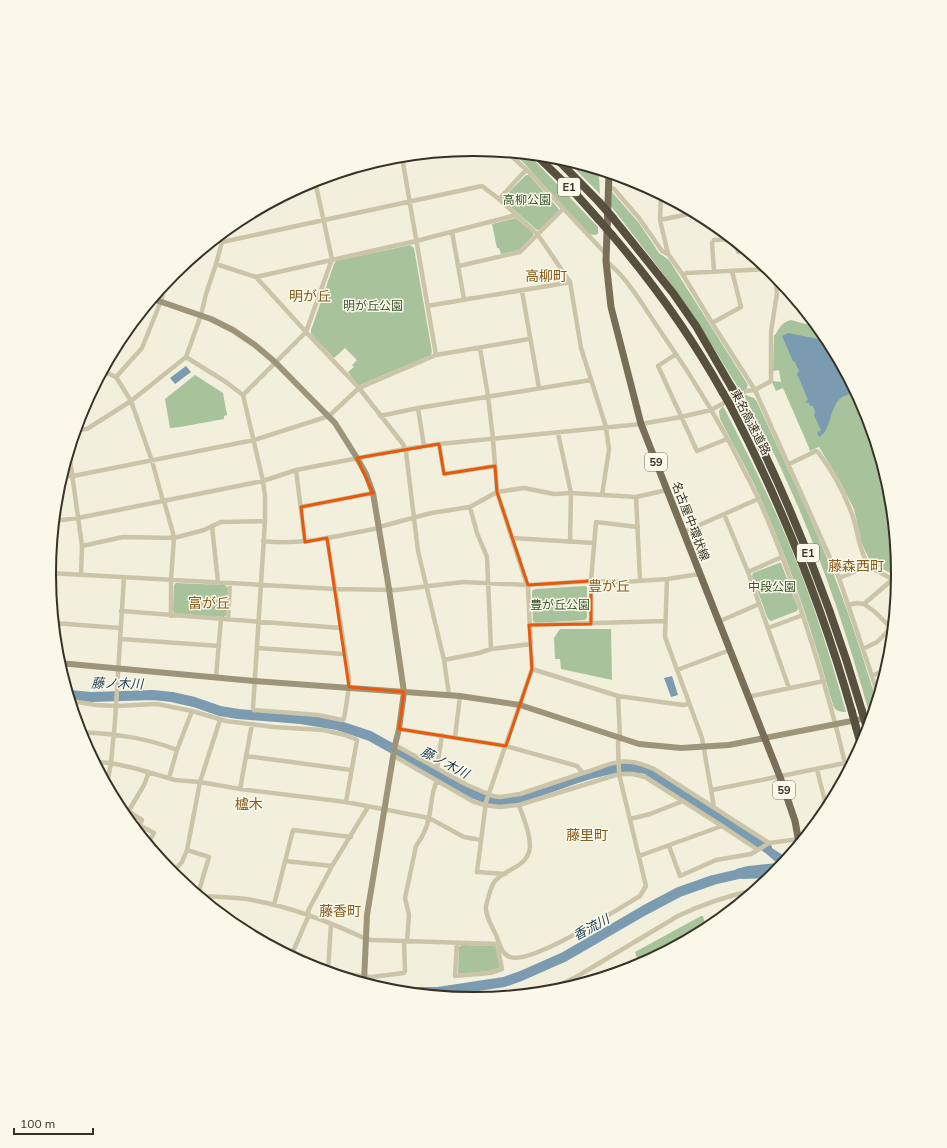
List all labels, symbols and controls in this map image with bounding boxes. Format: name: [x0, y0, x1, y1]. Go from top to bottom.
road number: E1: [558, 178, 580, 196]
park label: 高柳公園: [503, 192, 551, 207]
district label: 高柳町: [525, 267, 567, 285]
district label: 明が丘: [289, 287, 331, 305]
park label: 明が丘公園: [343, 298, 403, 313]
street label: 東名高速道路: [728, 387, 774, 457]
road number: 59: [645, 453, 667, 471]
street label: 名古屋中環状線: [669, 479, 713, 563]
road number: E1: [797, 544, 819, 562]
district label: 藤森西町: [828, 557, 884, 575]
district label: 豊が丘: [588, 577, 630, 595]
park label: 中段公園: [748, 579, 796, 594]
district label: 富が丘: [188, 594, 230, 612]
park label: 豊が丘公園: [530, 597, 590, 612]
water label: 藤ノ木川: [91, 675, 145, 691]
water label: 藤ノ木川: [418, 743, 473, 782]
road number: 59: [773, 781, 795, 799]
district label: 櫨木: [235, 795, 263, 813]
district label: 藤里町: [566, 826, 608, 844]
district label: 藤香町: [319, 902, 361, 920]
water label: 香流川: [570, 910, 614, 943]
scale bar: [14, 1110, 93, 1136]
text: 100 m: [20, 1116, 55, 1131]

